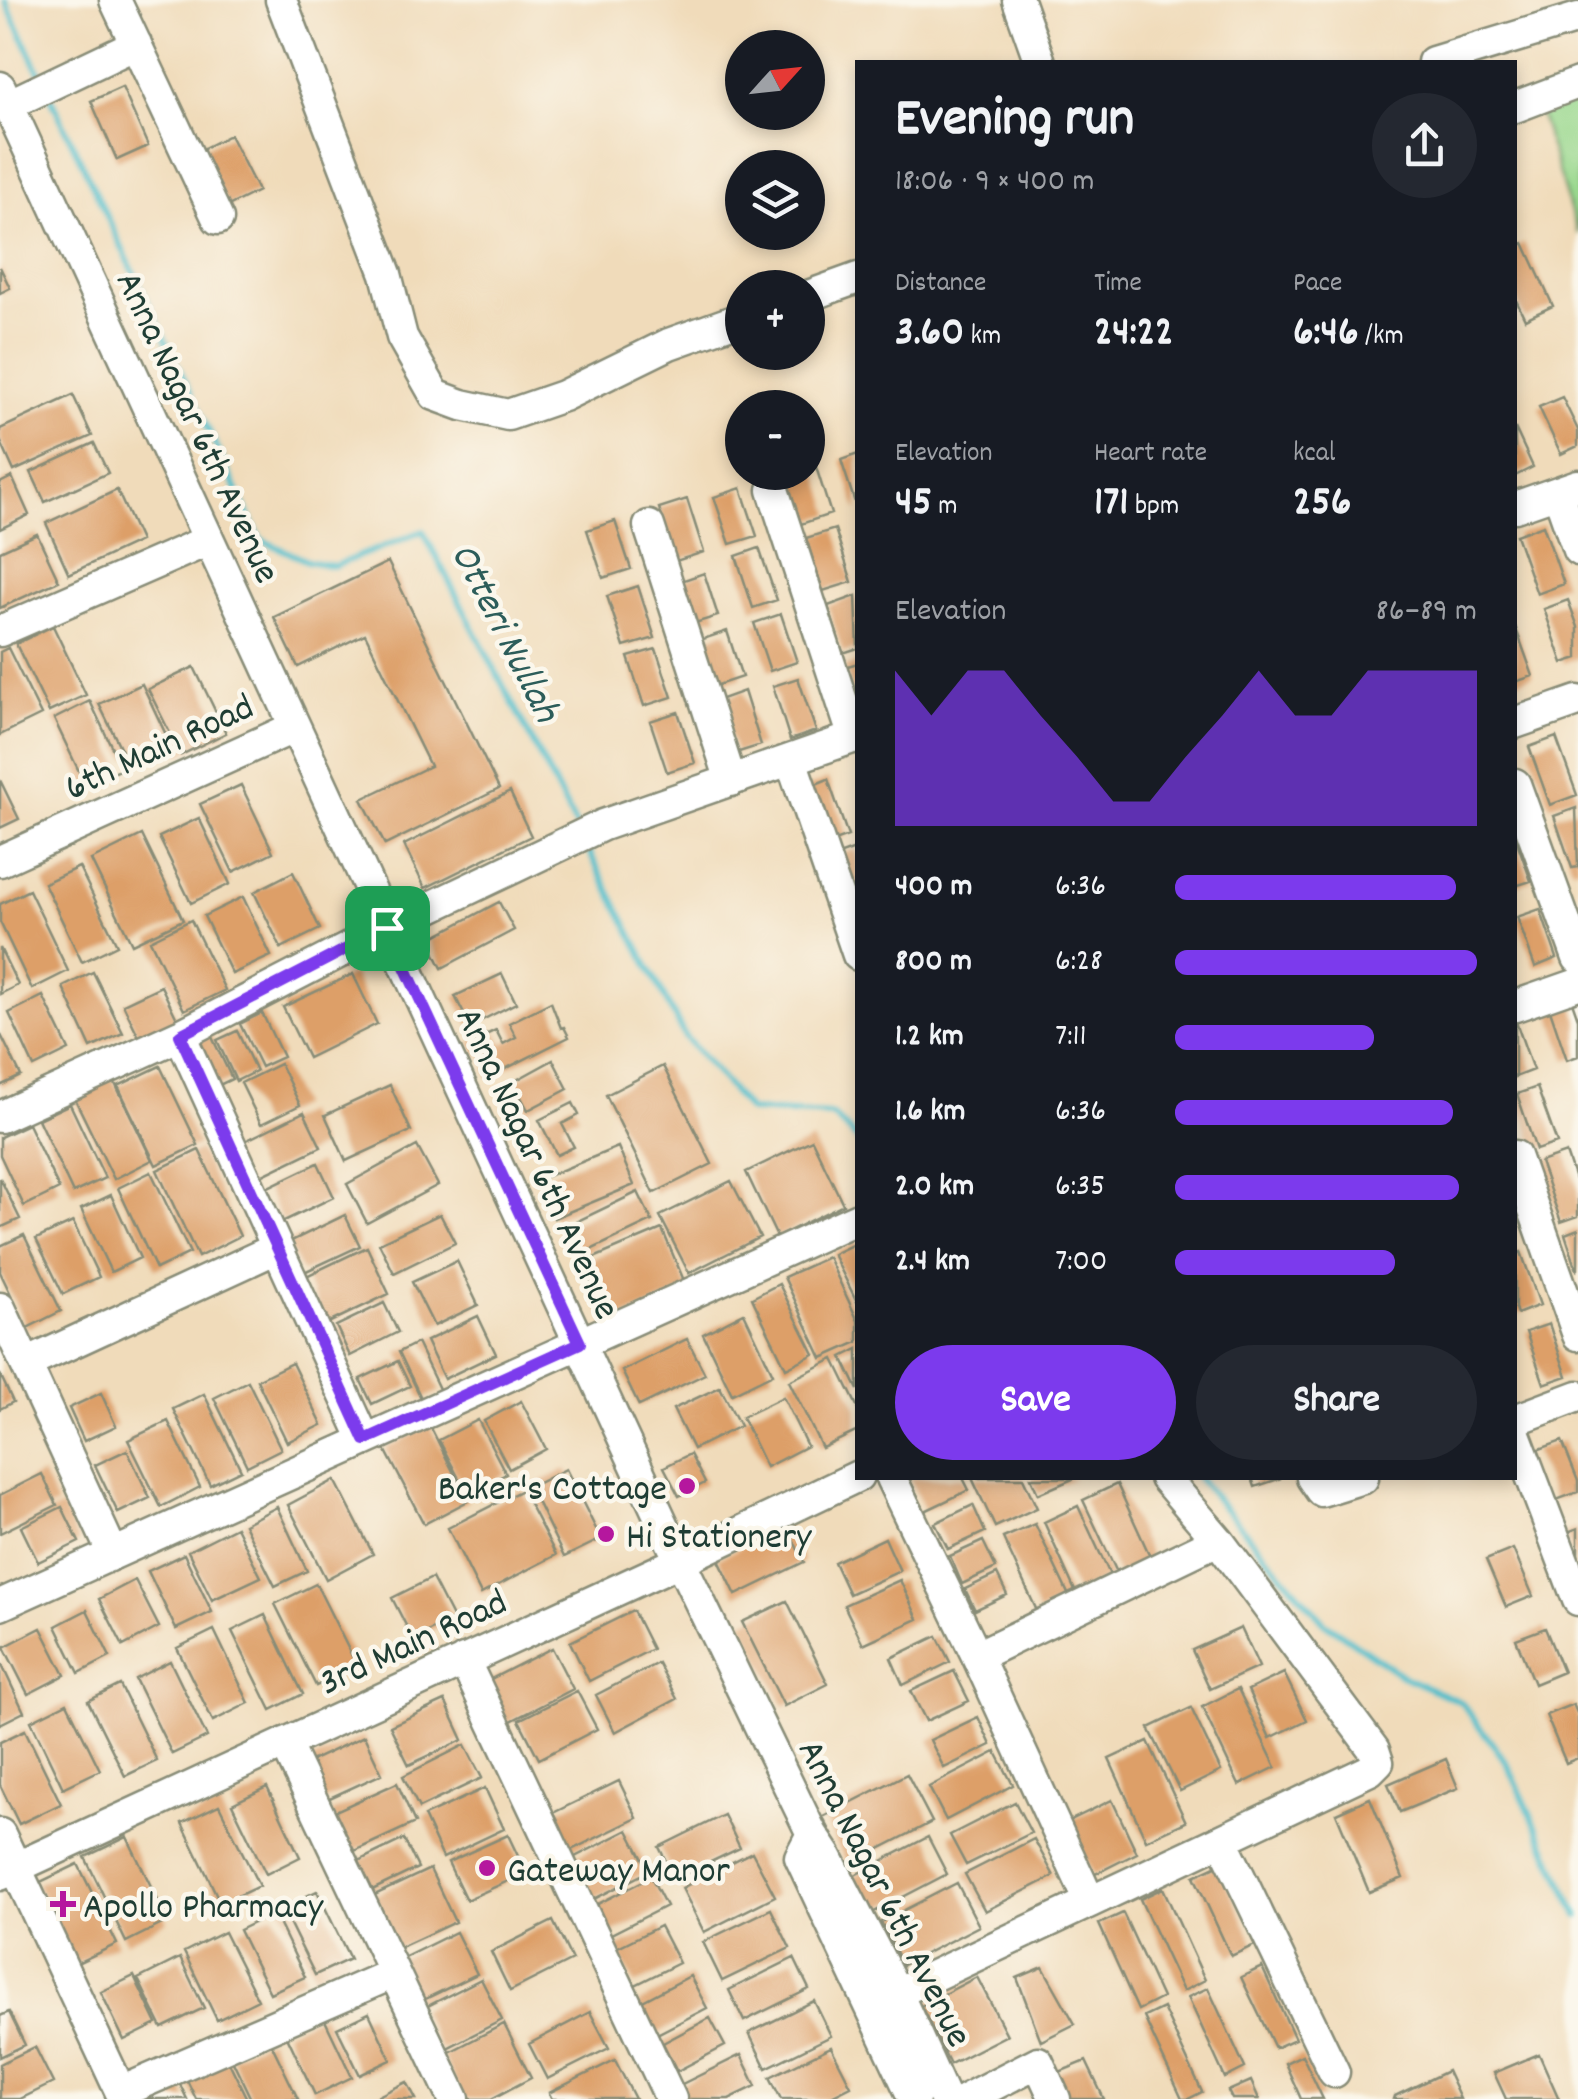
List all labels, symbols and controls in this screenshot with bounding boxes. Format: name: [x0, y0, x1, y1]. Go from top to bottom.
north arrow: [725, 30, 825, 130]
map controls: [725, 30, 825, 490]
text: Evening run: [895, 83, 1134, 162]
button: share: [1372, 93, 1477, 198]
button: layers: [725, 150, 825, 250]
text: 18:06 · 9 × 400 m: [895, 160, 1095, 206]
street label: Anna Nagar 6th Avenue: [98, 263, 292, 594]
text: Distance: [895, 265, 986, 305]
text: Time: [1094, 265, 1142, 305]
text: Pace: [1293, 265, 1342, 305]
button: +: [725, 270, 825, 370]
text: 3.60: [895, 305, 964, 365]
text: 24:22: [1094, 305, 1173, 365]
text: 6:46: [1293, 305, 1359, 365]
text: km: [964, 318, 1001, 358]
text: /km: [1359, 318, 1404, 358]
button: −: [725, 390, 825, 490]
text: Elevation: [895, 435, 992, 475]
text: Heart rate: [1094, 435, 1207, 475]
text: kcal: [1293, 435, 1336, 475]
text: 45: [895, 475, 932, 535]
text: 171: [1094, 475, 1128, 535]
text: 256: [1293, 475, 1351, 535]
text: m: [932, 488, 958, 528]
text: bpm: [1128, 488, 1179, 528]
water label: Otteri Nullah: [433, 534, 573, 735]
text: Elevation: [895, 590, 1006, 636]
text: 86–89 m: [1376, 590, 1477, 636]
street label: 6th Main Road: [57, 682, 264, 818]
text: 400 m: [895, 865, 972, 911]
text: 6:36: [1055, 865, 1106, 911]
pin: [345, 886, 430, 971]
icon: arrive: [360, 901, 415, 956]
text: 800 m: [895, 940, 972, 986]
text: 6:28: [1055, 940, 1103, 986]
street label: Anna Nagar 6th Avenue: [438, 999, 632, 1330]
text: 1.2 km: [895, 1015, 964, 1061]
text: 7:11: [1055, 1015, 1087, 1061]
text: 1.6 km: [895, 1090, 965, 1136]
text: 6:36: [1055, 1090, 1106, 1136]
text: 2.0 km: [895, 1165, 974, 1211]
text: 6:35: [1055, 1165, 1105, 1211]
text: 2.4 km: [895, 1240, 970, 1286]
text: 7:00: [1055, 1240, 1107, 1286]
button: Save: [895, 1345, 1176, 1460]
button: Share: [1196, 1345, 1477, 1460]
place label: Baker's Cottage: [438, 1464, 667, 1519]
marker: Baker's Cottage: [676, 1475, 698, 1497]
place label: Hi Stationery: [626, 1512, 812, 1567]
marker: Hi Stationery: [595, 1523, 617, 1545]
street label: 3rd Main Road: [311, 1577, 517, 1713]
street label: Anna Nagar 6th Avenue: [781, 1731, 984, 2058]
place label: Gateway Manor: [507, 1846, 730, 1901]
marker: Gateway Manor: [476, 1857, 498, 1879]
place label: Apollo Pharmacy: [83, 1882, 324, 1937]
marker: Apollo Pharmacy: [52, 1893, 74, 1915]

